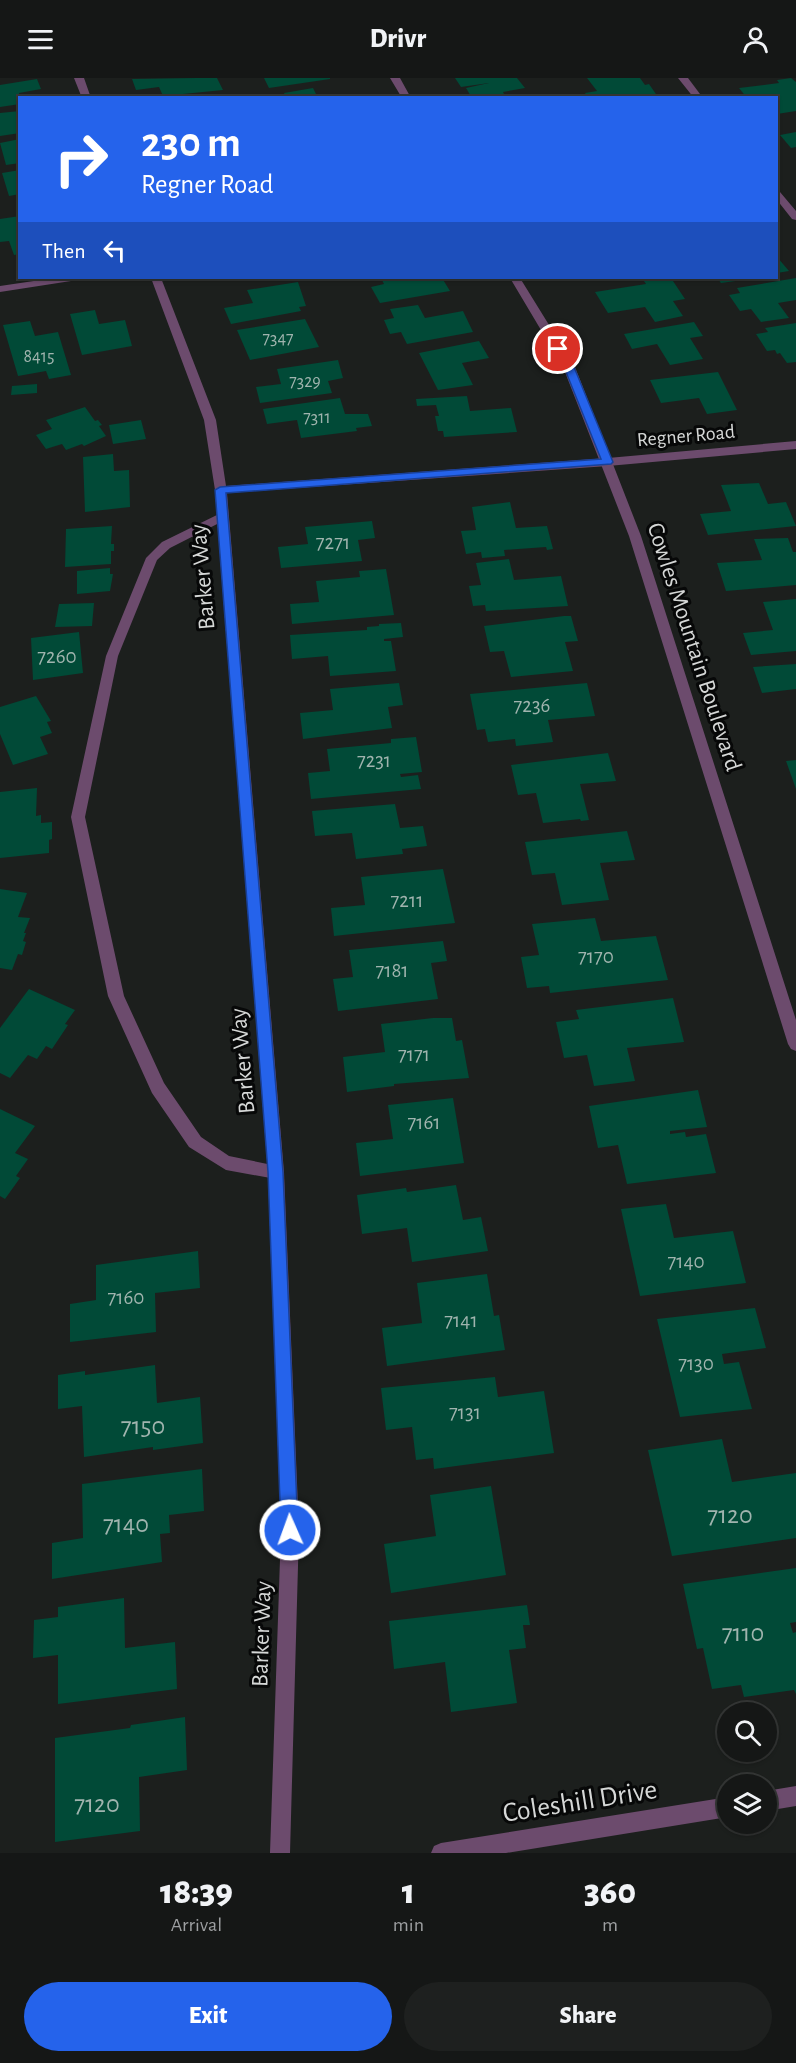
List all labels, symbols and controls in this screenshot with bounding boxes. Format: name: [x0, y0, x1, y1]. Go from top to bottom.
icon: menu: [24, 23, 57, 56]
icon: person: [739, 23, 772, 56]
text: Drivr: [370, 25, 426, 52]
icon: right: [42, 120, 120, 198]
text: 230 m: [141, 122, 241, 164]
text: Regner Road: [141, 171, 274, 198]
icon: left: [98, 234, 131, 267]
text: Then: [42, 240, 86, 262]
pin: [532, 323, 583, 374]
house number: 7347: [262, 330, 294, 348]
icon: arrive: [541, 332, 574, 365]
house number: 8415: [24, 348, 54, 366]
house number: 7329: [289, 373, 321, 391]
house number: 7311: [303, 409, 331, 427]
street label: Regner Road: [636, 422, 736, 450]
street label: Cowles Mountain Boulevard: [643, 520, 745, 774]
street label: Barker Way: [186, 523, 220, 631]
house number: 7271: [316, 532, 350, 553]
house number: 7260: [37, 646, 77, 667]
house number: 7236: [514, 695, 550, 716]
house number: 7231: [357, 750, 391, 771]
house number: 7211: [391, 890, 423, 911]
house number: 7170: [578, 946, 614, 967]
house number: 7181: [375, 960, 409, 981]
street label: Barker Way: [226, 1007, 260, 1115]
house number: 7171: [398, 1044, 430, 1065]
house number: 7161: [407, 1112, 441, 1133]
house number: 7140: [667, 1251, 705, 1272]
house number: 7160: [108, 1287, 144, 1308]
house number: 7141: [444, 1310, 478, 1331]
house number: 7130: [678, 1353, 714, 1374]
house number: 7131: [449, 1402, 481, 1423]
house number: 7150: [121, 1413, 165, 1439]
position arrow: [258, 1498, 322, 1562]
house number: 7120: [707, 1502, 753, 1528]
house number: 7140: [103, 1511, 149, 1537]
street label: Barker Way: [248, 1581, 276, 1687]
house number: 7110: [722, 1620, 764, 1646]
map controls: [717, 1702, 777, 1834]
button: search: [717, 1702, 777, 1762]
button: layers: [717, 1774, 777, 1834]
street label: Coleshill Drive: [501, 1776, 659, 1828]
house number: 7120: [74, 1791, 120, 1817]
text: 18:39: [160, 1874, 233, 1910]
text: 1: [402, 1874, 415, 1910]
text: 360: [584, 1874, 636, 1910]
text: Arrival: [171, 1915, 222, 1935]
text: min: [393, 1915, 424, 1935]
text: m: [602, 1915, 618, 1935]
button: Exit: [24, 1982, 392, 2051]
button: Share: [404, 1982, 772, 2051]

